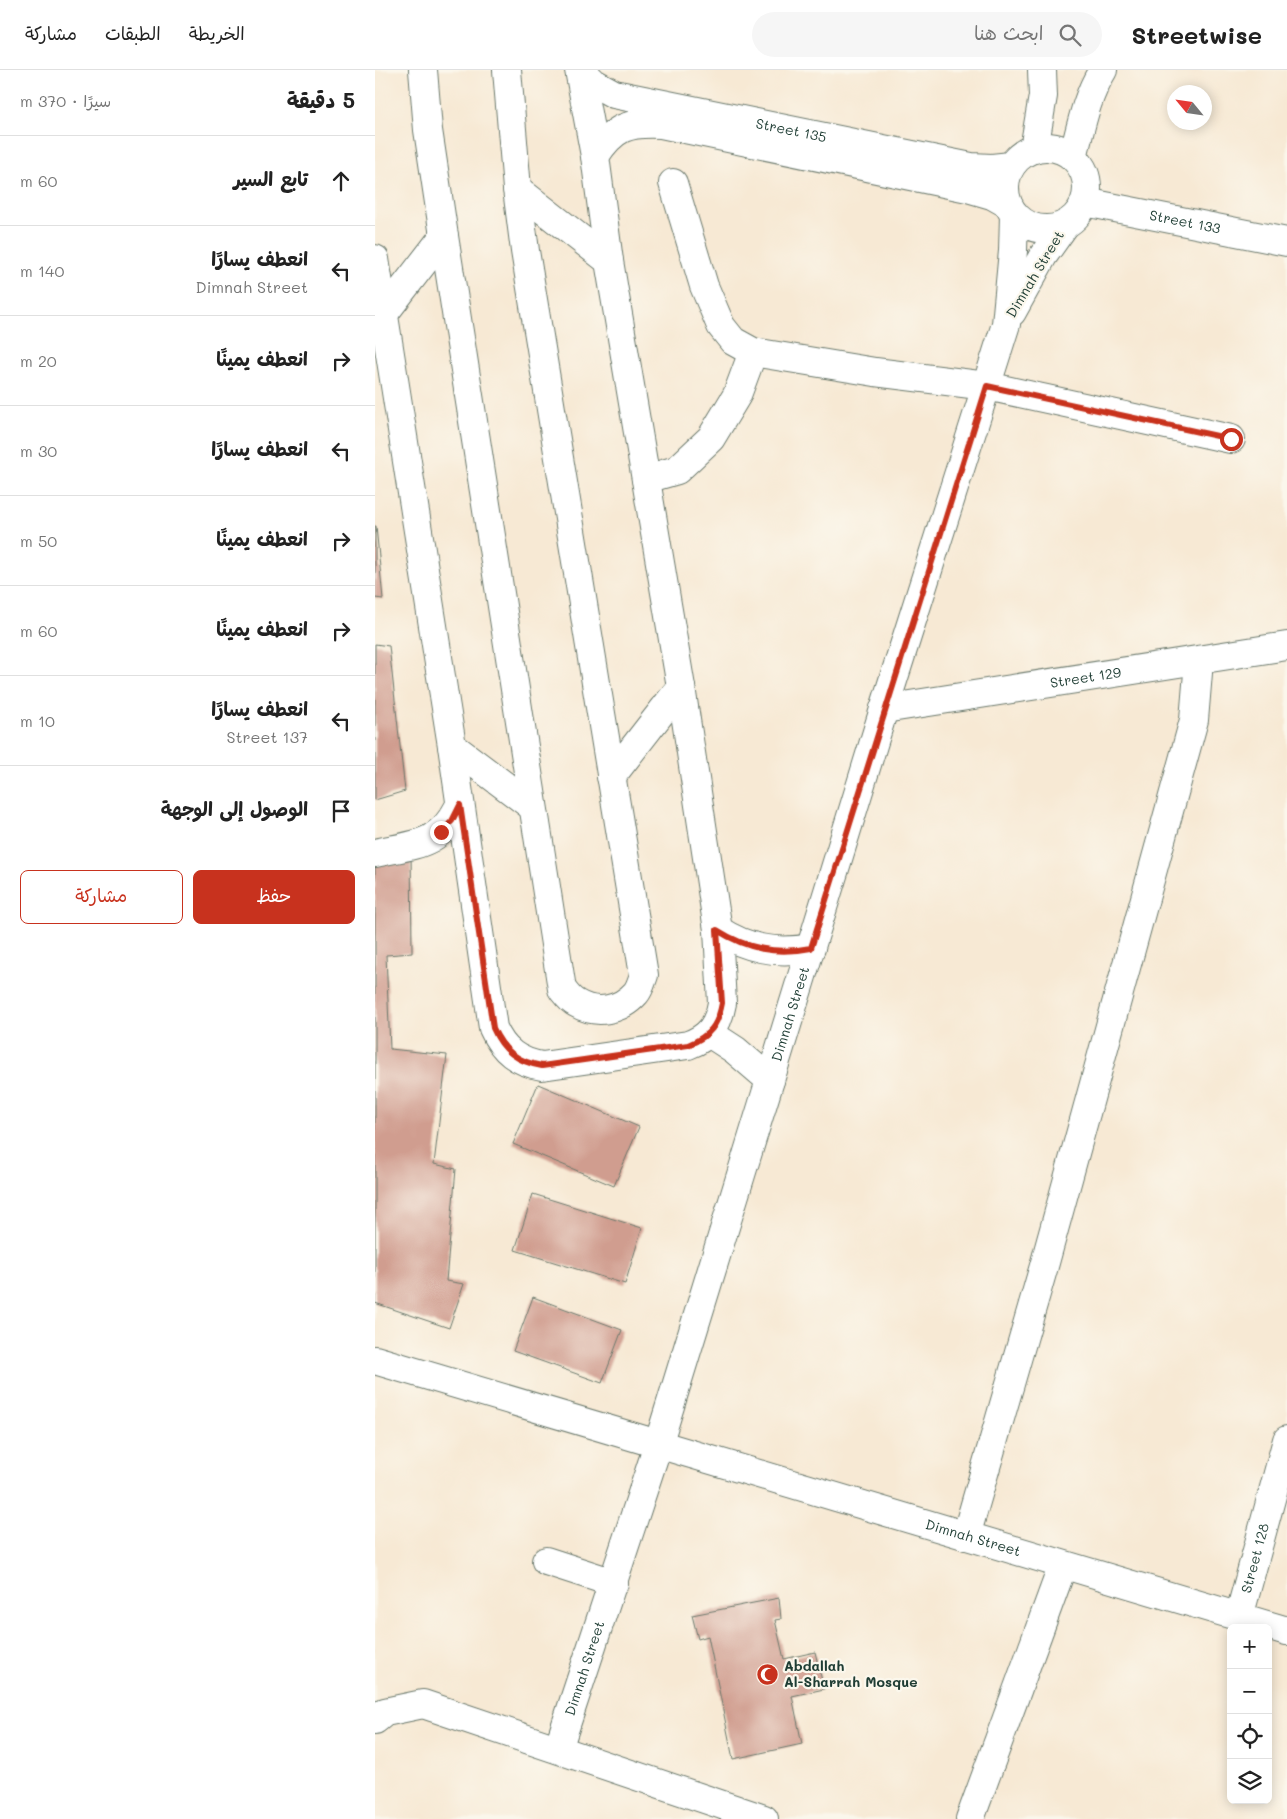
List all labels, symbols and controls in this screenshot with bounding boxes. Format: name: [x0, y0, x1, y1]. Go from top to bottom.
search box: [752, 12, 1102, 57]
text: Streetwise: [1132, 19, 1262, 50]
text: ابحث هنا: [974, 20, 1044, 45]
text: مشاركة: [25, 21, 77, 45]
text: الطبقات: [105, 21, 161, 45]
text: الخريطة: [189, 21, 245, 45]
icon: search: [1056, 21, 1084, 49]
north arrow: [1167, 85, 1212, 130]
text: 5 دقيقة: [287, 86, 355, 113]
text: سيرًا · 370 m: [20, 90, 111, 111]
street label: Street 135: [754, 113, 828, 146]
text: تابع السير: [233, 166, 308, 191]
icon: ahead: [327, 167, 355, 195]
text: 60 m: [20, 170, 57, 191]
street label: Street 133: [1148, 205, 1222, 238]
street label: Dimnah Street: [1001, 227, 1068, 321]
text: انعطف يسارًا: [211, 246, 308, 271]
icon: left: [327, 257, 355, 285]
text: 140 m: [20, 260, 64, 281]
text: Dimnah Street: [195, 276, 308, 297]
text: انعطف يمينًا: [216, 346, 308, 371]
icon: right: [327, 347, 355, 375]
text: 20 m: [20, 350, 57, 371]
route start: [1220, 428, 1243, 451]
text: انعطف يسارًا: [211, 436, 308, 461]
icon: left: [327, 437, 355, 465]
text: 30 m: [20, 440, 57, 461]
text: انعطف يمينًا: [216, 526, 308, 551]
icon: right: [327, 527, 355, 555]
text: 50 m: [20, 530, 57, 551]
text: انعطف يمينًا: [216, 616, 308, 641]
icon: right: [327, 617, 355, 645]
text: 60 m: [20, 620, 57, 641]
street label: Street 129: [1049, 662, 1122, 692]
text: انعطف يسارًا: [211, 696, 308, 721]
icon: left: [327, 707, 355, 735]
text: 10 m: [20, 710, 55, 731]
text: Street 137: [227, 726, 308, 747]
text: الوصول إلى الوجهة: [161, 796, 308, 821]
icon: arrive: [327, 797, 355, 825]
route end: [430, 821, 453, 844]
button: مشاركة: [20, 870, 183, 924]
button: حفظ: [193, 870, 355, 924]
street label: Dimnah Street: [766, 964, 813, 1064]
street label: Dimnah Street: [923, 1514, 1023, 1560]
street label: Street 128: [1236, 1521, 1273, 1595]
street label: Dimnah Street: [560, 1618, 609, 1718]
map controls: [1227, 1624, 1272, 1804]
button: +: [1227, 1624, 1272, 1669]
place label: Abdallah Al-Sharrah Mosque: [784, 1656, 918, 1691]
mosque icon: Abdallah Al-Sharrah Mosque: [756, 1662, 780, 1686]
button: −: [1227, 1669, 1272, 1714]
button: locate: [1227, 1714, 1272, 1759]
button: layers: [1227, 1759, 1272, 1804]

